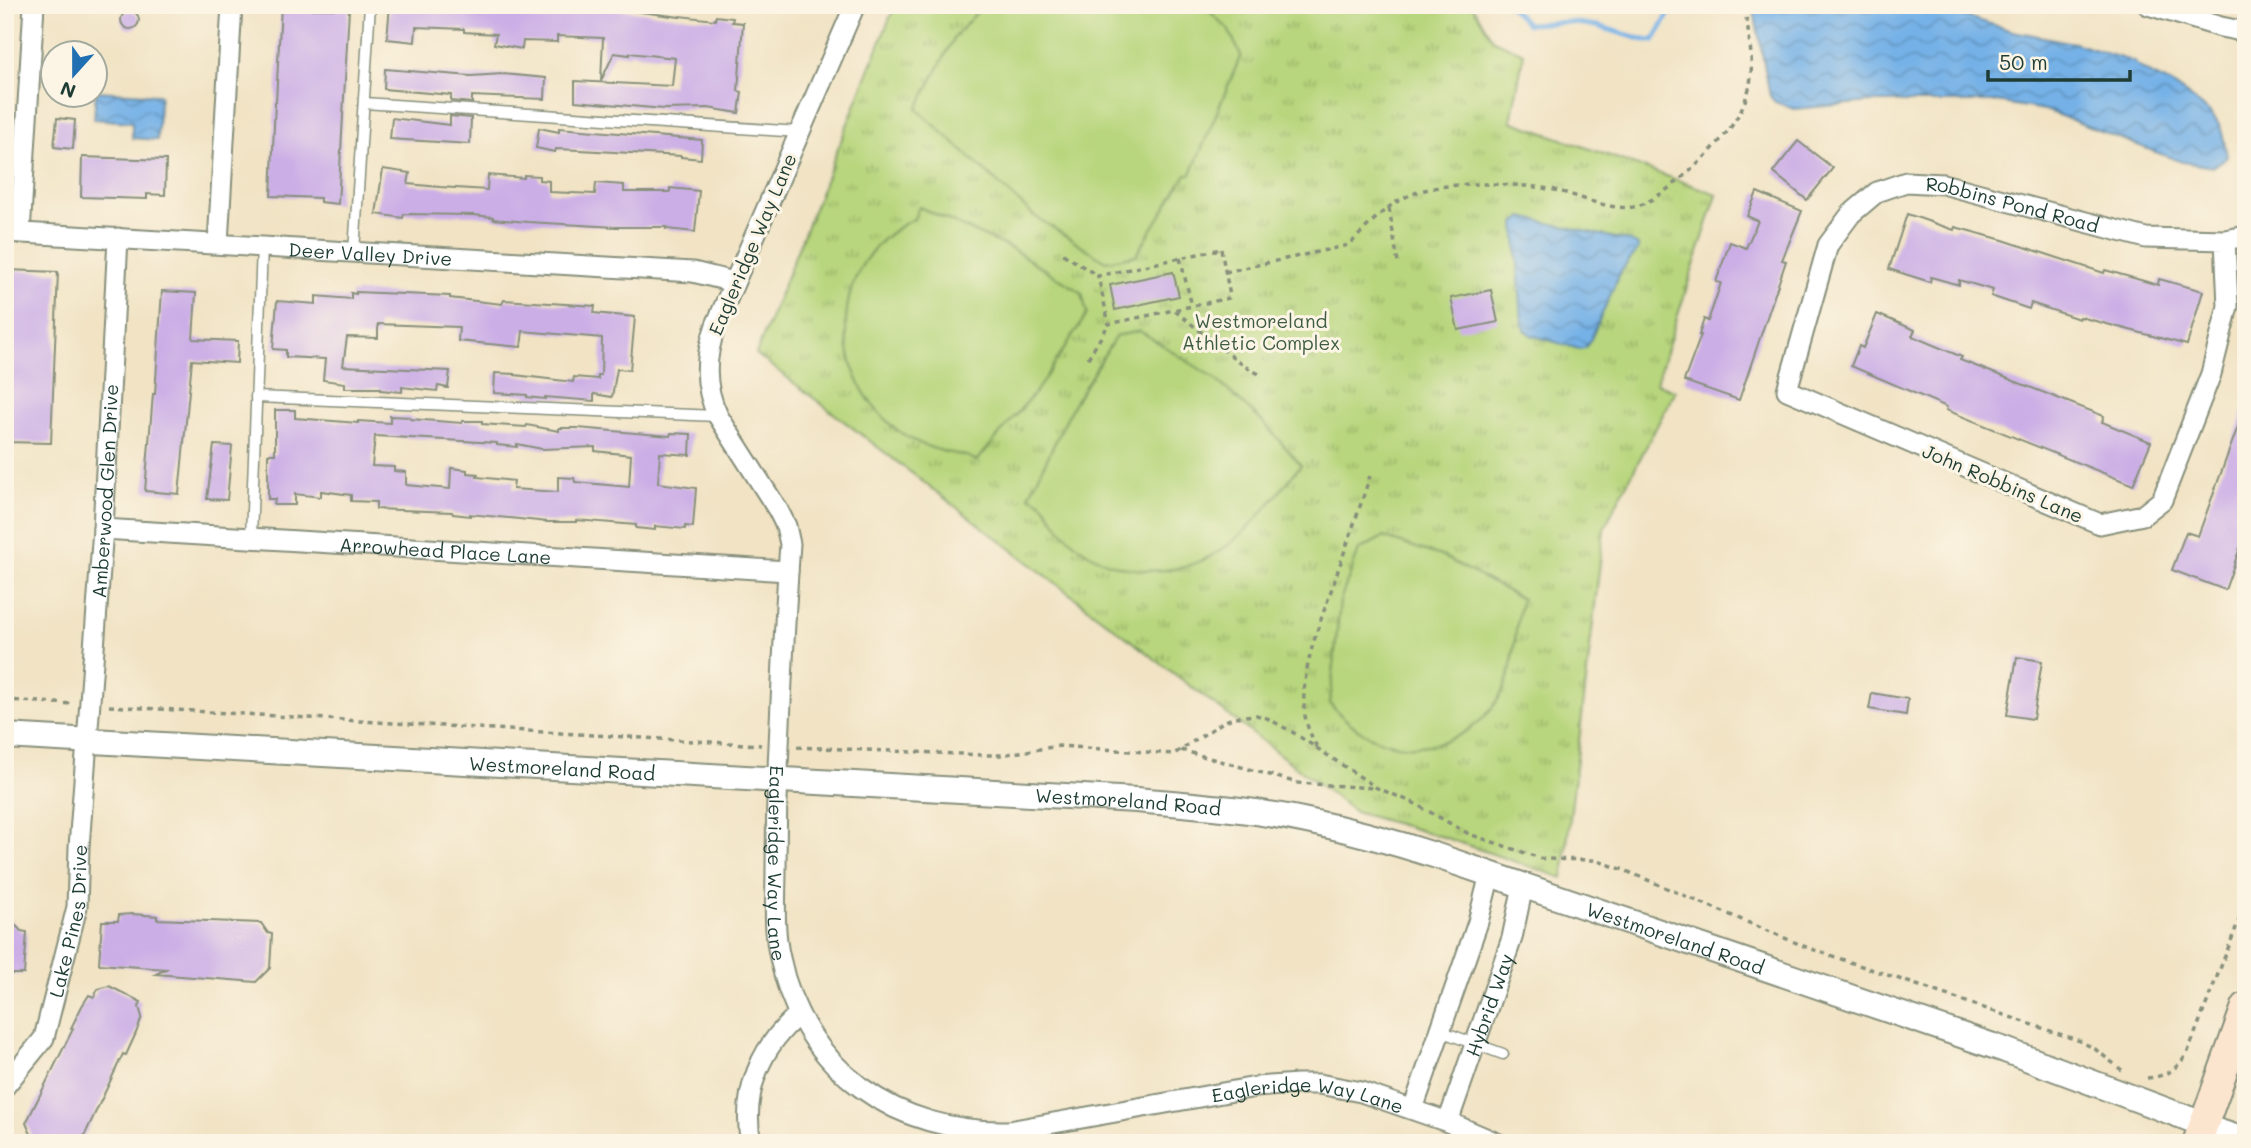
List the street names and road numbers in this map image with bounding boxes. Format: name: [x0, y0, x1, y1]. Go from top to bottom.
street label: Eagleridge Way Lane: [702, 149, 802, 339]
street label: Robbins Pond Road: [1925, 171, 2102, 237]
street label: Deer Valley Drive: [288, 236, 453, 270]
street label: Amberwood Glen Drive: [85, 383, 123, 599]
street label: John Robbins Lane: [1919, 438, 2087, 528]
street label: Arrowhead Place Lane: [339, 531, 552, 569]
street label: Westmoreland Road: [468, 750, 656, 785]
street label: Eagleridge Way Lane: [763, 765, 793, 963]
street label: Westmoreland Road: [1034, 782, 1222, 820]
street label: Lake Pines Drive: [42, 844, 92, 1000]
street label: Westmoreland Road: [1583, 896, 1768, 979]
street label: Hybrid Way: [1459, 950, 1518, 1060]
street label: Eagleridge Way Lane: [1210, 1071, 1407, 1118]

